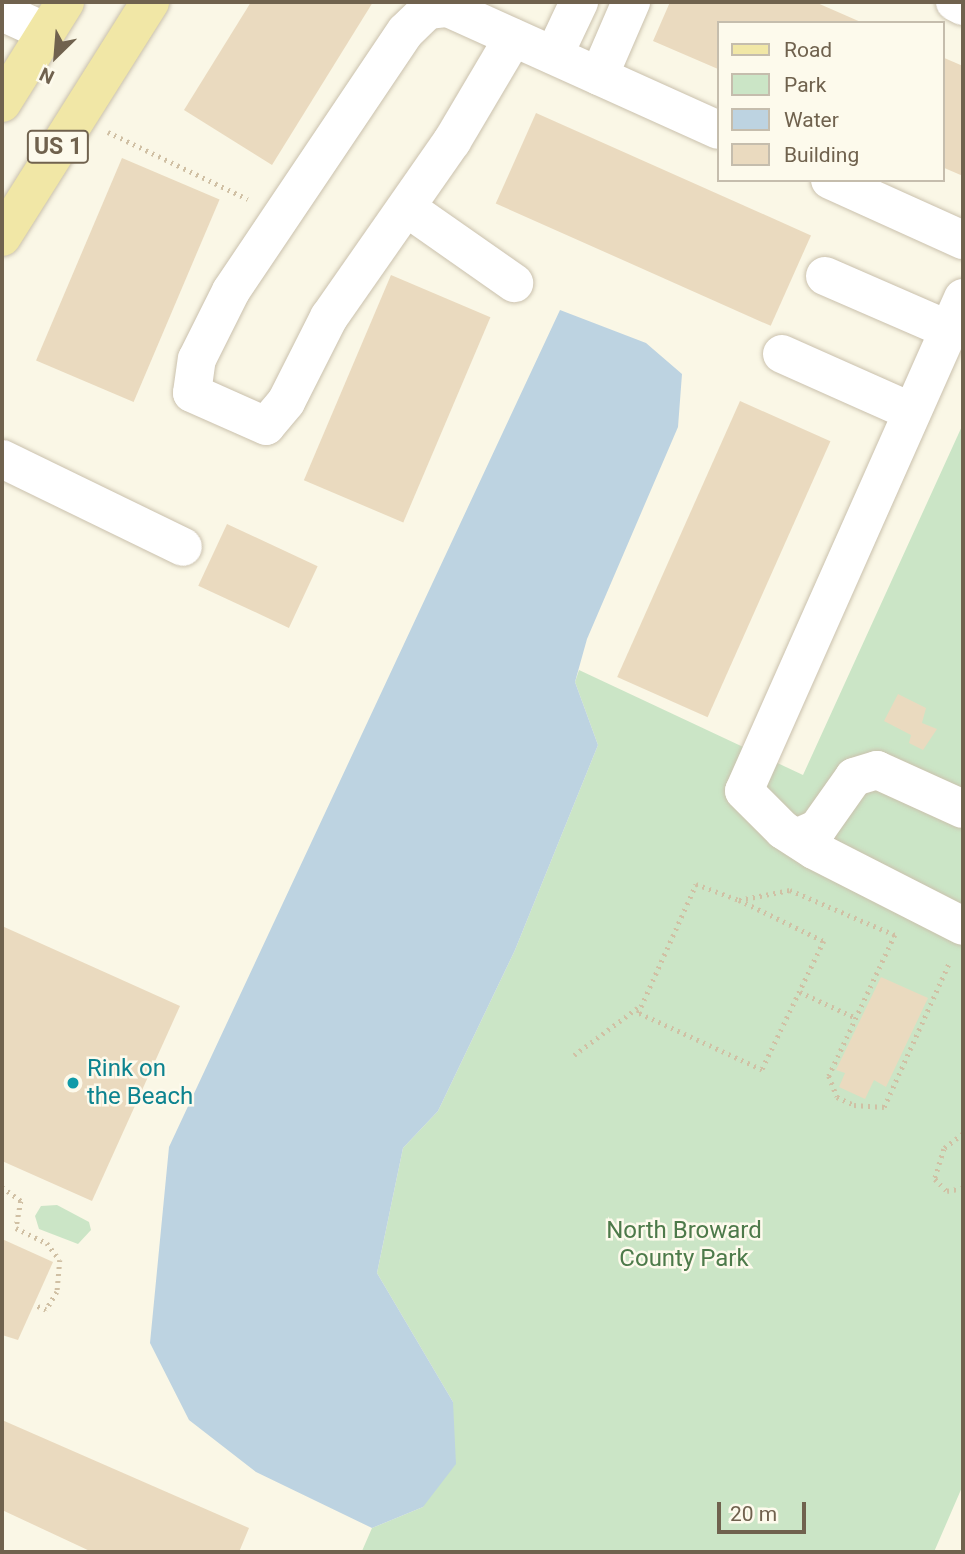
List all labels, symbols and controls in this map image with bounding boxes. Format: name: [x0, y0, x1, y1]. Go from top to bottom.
north arrow: [21, 21, 91, 91]
legend: [716, 21, 944, 182]
text: Road: [784, 38, 832, 62]
text: N: [36, 62, 58, 89]
text: Park: [784, 73, 826, 97]
text: Water: [784, 108, 839, 132]
road number: US 1: [27, 128, 90, 166]
text: Building: [784, 143, 859, 167]
place label: Rink on the Beach: [87, 1055, 193, 1111]
marker: Rink on the Beach: [65, 1075, 81, 1091]
park label: North Broward County Park: [606, 1217, 762, 1273]
scale bar: [720, 1488, 809, 1532]
text: 20 m: [730, 1502, 777, 1526]

